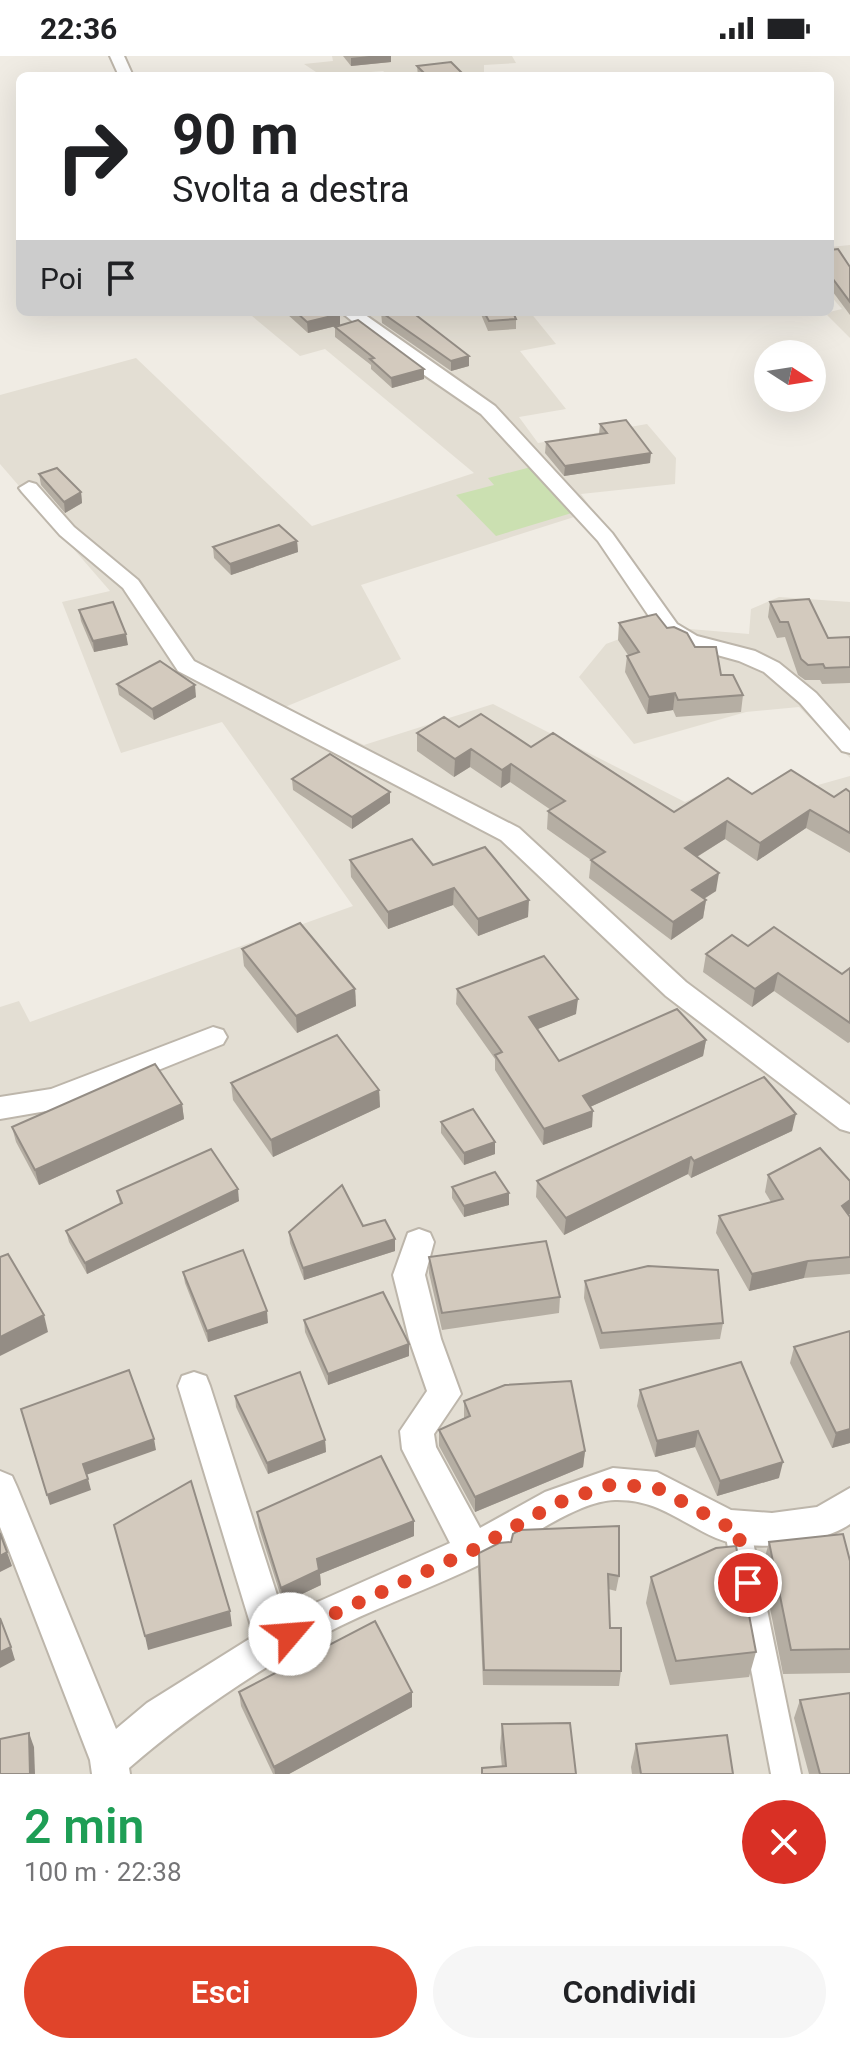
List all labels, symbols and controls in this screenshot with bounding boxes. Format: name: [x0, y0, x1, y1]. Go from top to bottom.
text: 22:36: [40, 11, 117, 46]
text: 90 m: [172, 102, 299, 168]
icon: right: [40, 104, 144, 208]
text: Svolta a destra: [172, 169, 409, 211]
icon: arrive: [99, 256, 143, 300]
text: Poi: [40, 261, 83, 296]
north arrow: [754, 340, 826, 412]
map controls: [754, 340, 826, 412]
pin: [714, 1549, 782, 1617]
icon: arrive: [726, 1561, 770, 1605]
position arrow: [248, 1592, 332, 1676]
text: 2 min: [24, 1798, 144, 1855]
button: close: [742, 1800, 826, 1884]
text: 100 m · 22:38: [24, 1857, 182, 1887]
button: Esci: [24, 1946, 417, 2038]
button: Condividi: [433, 1946, 826, 2038]

